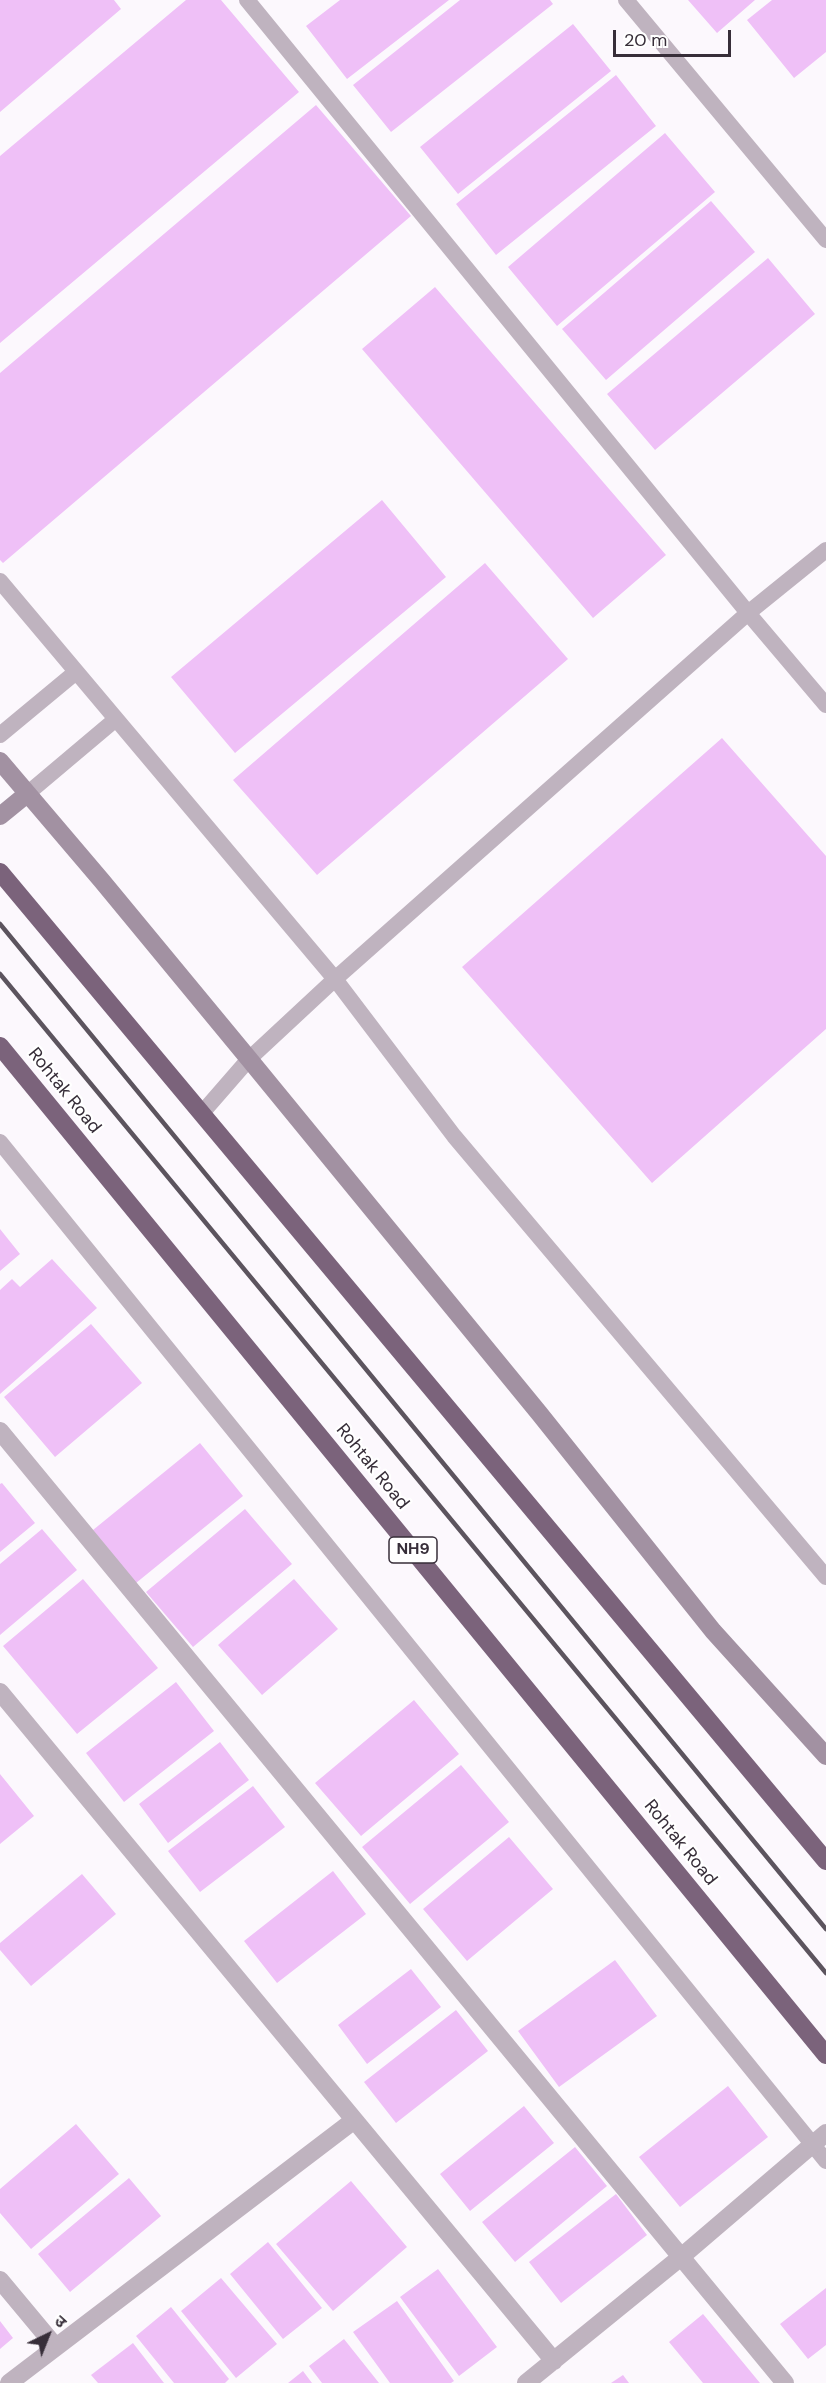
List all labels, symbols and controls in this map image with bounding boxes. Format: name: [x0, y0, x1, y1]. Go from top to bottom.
scale bar: [616, 18, 734, 56]
text: 20 m: [624, 28, 667, 52]
street label: Rohtak Road: [23, 1044, 105, 1138]
street label: Rohtak Road: [331, 1420, 413, 1514]
road number: NH9: [389, 1537, 437, 1563]
street label: Rohtak Road: [639, 1796, 721, 1890]
north arrow: [18, 2305, 78, 2365]
text: उ: [50, 2311, 71, 2332]

